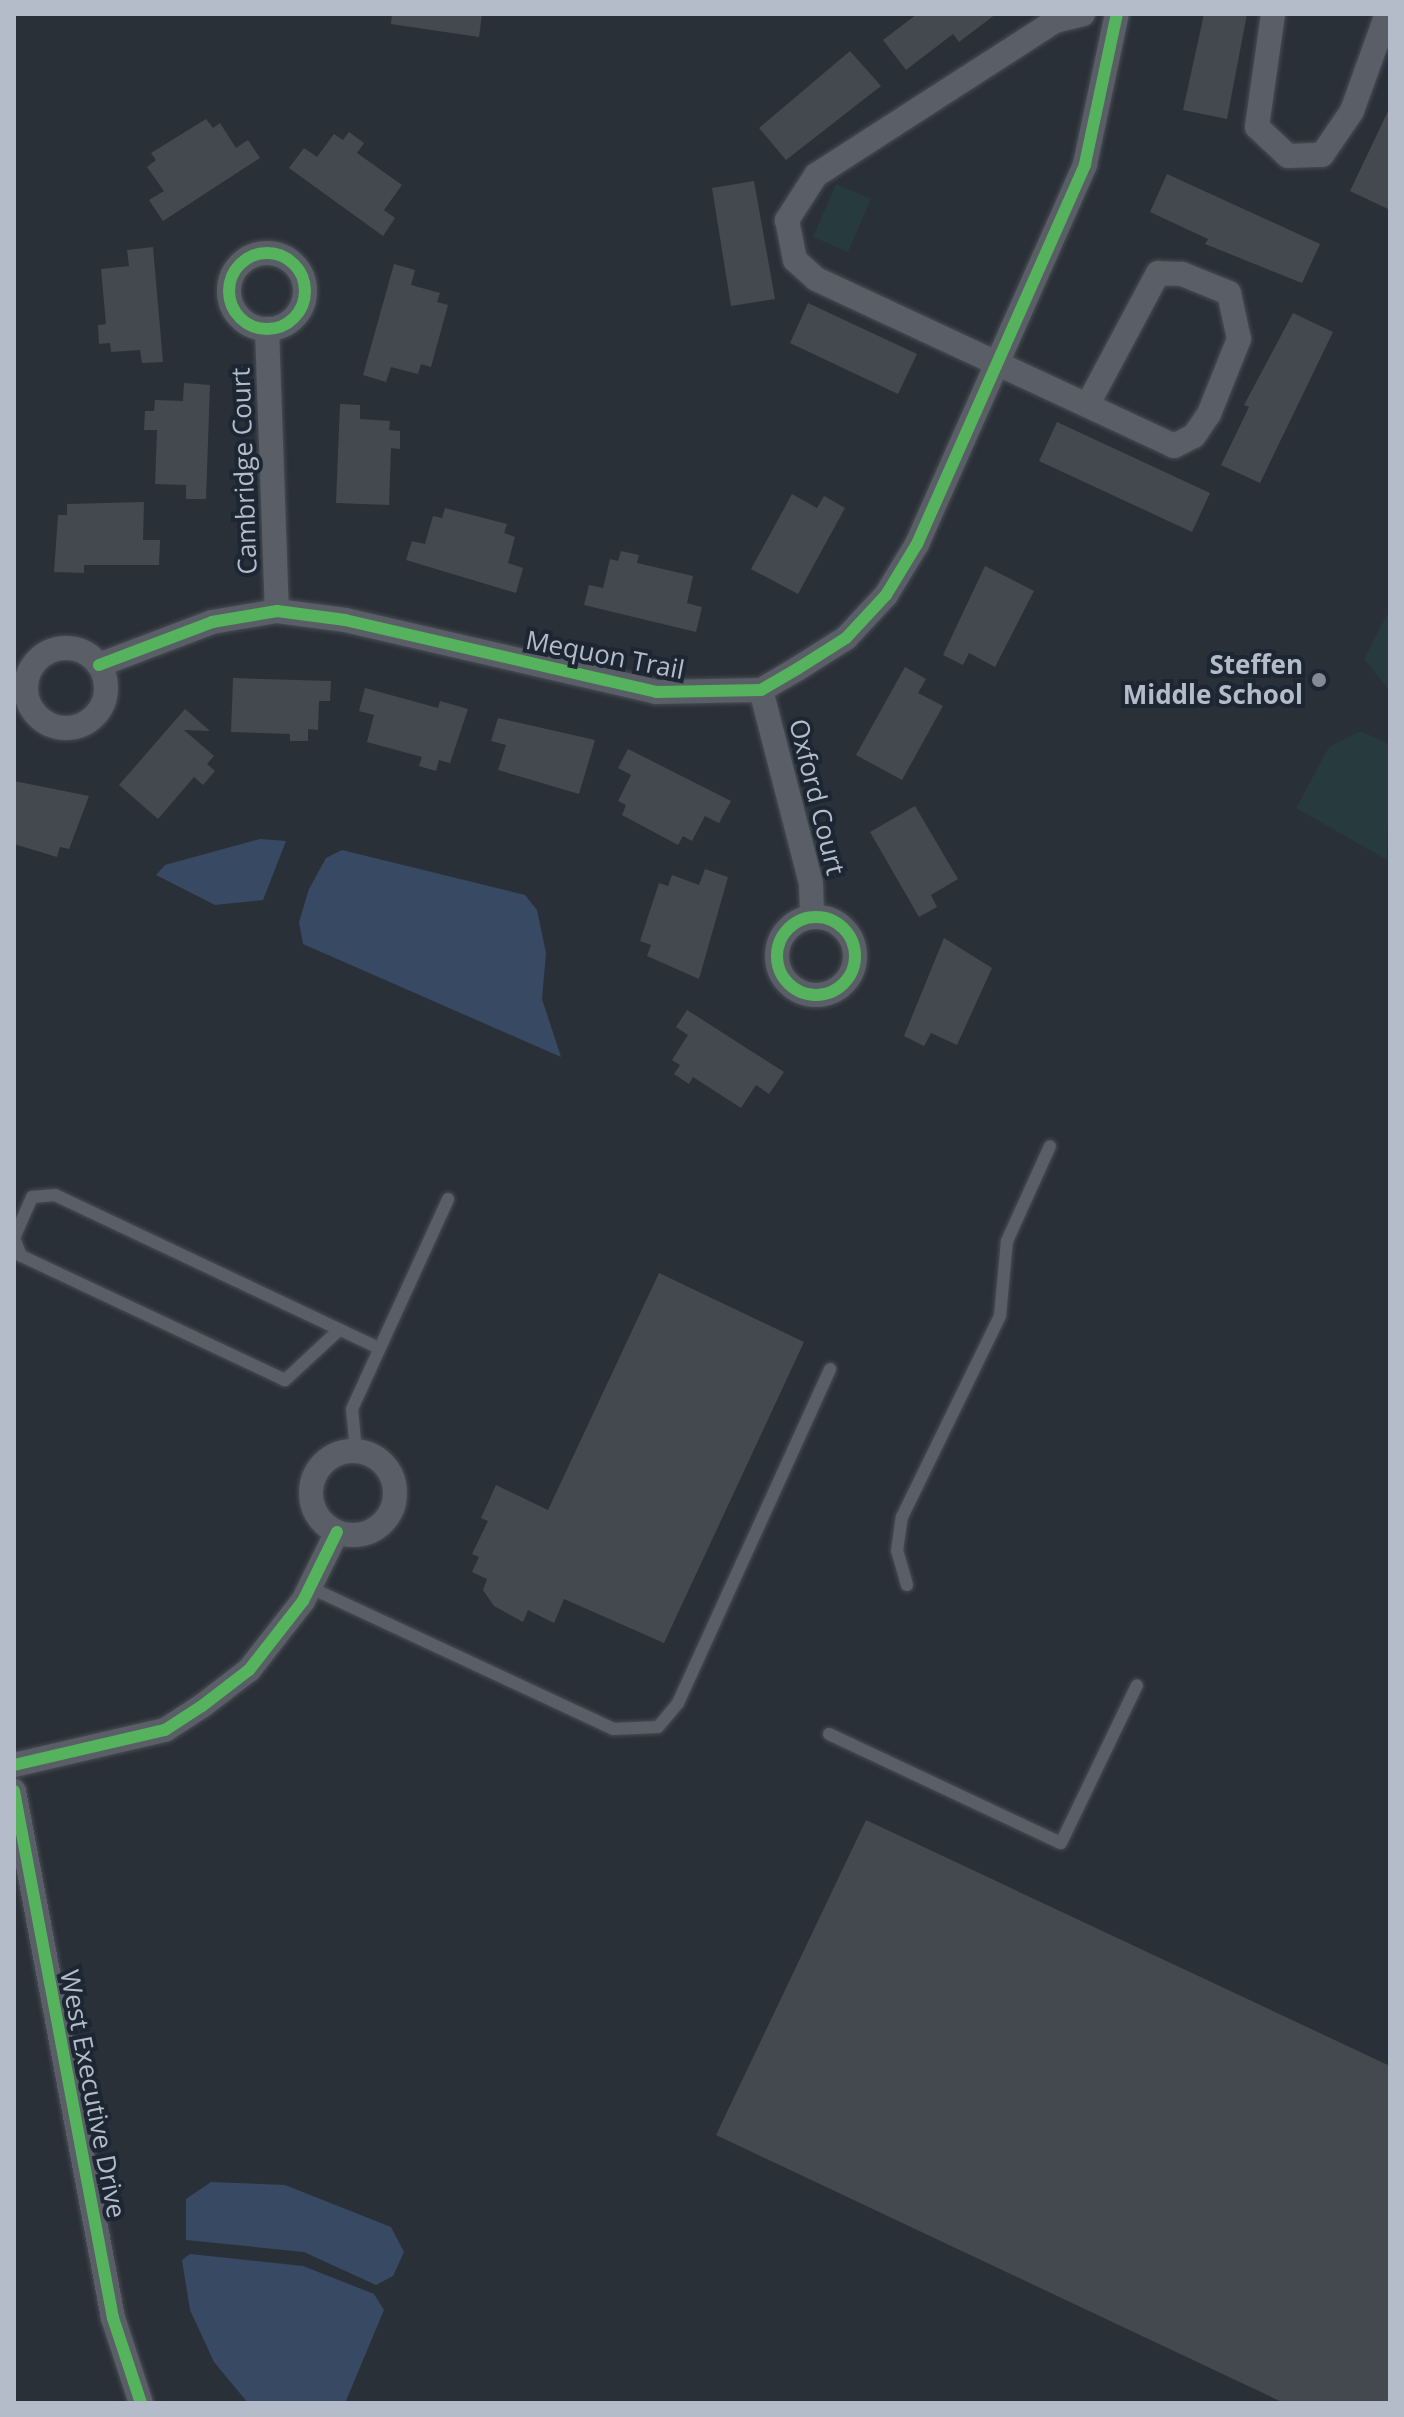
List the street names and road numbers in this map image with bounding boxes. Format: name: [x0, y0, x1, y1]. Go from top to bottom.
street label: Cambridge Court: [225, 367, 263, 575]
street label: Mequon Trail: [523, 624, 687, 686]
street label: Oxford Court: [783, 716, 851, 878]
street label: West Executive Drive: [54, 1967, 132, 2221]

